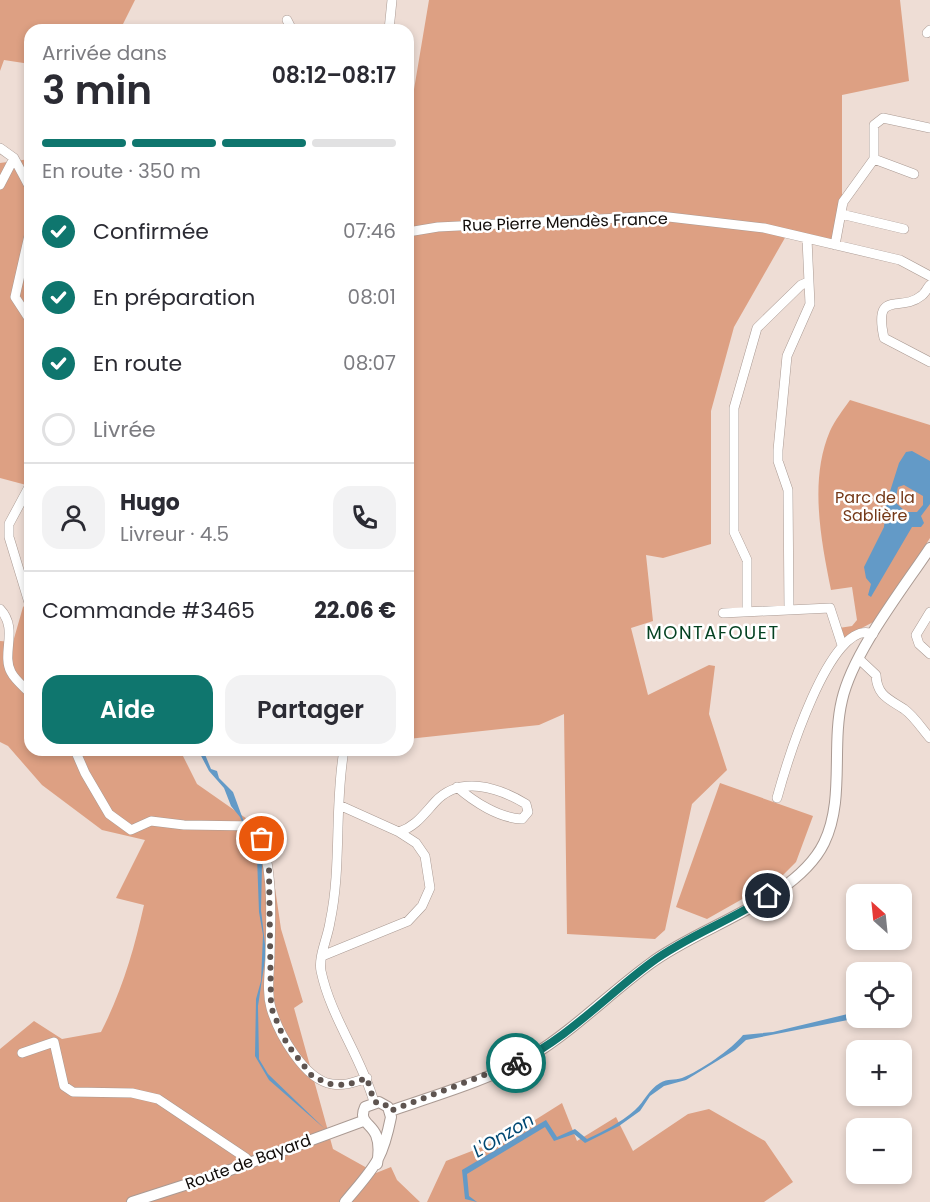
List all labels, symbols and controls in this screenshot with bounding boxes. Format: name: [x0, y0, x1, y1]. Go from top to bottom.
text: Arrivée dans: [42, 39, 167, 67]
text: 08:12–08:17: [272, 60, 396, 91]
text: 3 min: [42, 63, 152, 118]
text: En route · 350 m: [42, 157, 201, 185]
street label: Rue Pierre Mendès France: [462, 207, 668, 237]
icon: check: [42, 215, 75, 248]
text: Confirmée: [93, 216, 209, 247]
text: 07:46: [343, 217, 396, 245]
icon: check: [42, 281, 75, 314]
text: En préparation: [93, 282, 255, 313]
text: 08:01: [348, 283, 396, 311]
icon: check: [42, 347, 75, 380]
text: En route: [93, 348, 182, 379]
text: 08:07: [343, 349, 396, 377]
text: Livrée: [93, 414, 156, 445]
button: person: [42, 486, 105, 549]
button: phone: [333, 486, 396, 549]
park label: Parc de la Sablière: [835, 486, 915, 527]
text: Hugo: [120, 487, 180, 518]
text: Livreur · 4.5: [120, 520, 229, 548]
text: Commande #3465: [42, 595, 255, 626]
text: 22.06 €: [314, 595, 396, 626]
district label: MONTAFOUET: [646, 620, 780, 645]
button: Aide: [42, 675, 213, 744]
button: Partager: [225, 675, 396, 744]
pin: [236, 813, 287, 864]
icon: bag: [245, 822, 278, 855]
pin: [742, 870, 793, 921]
icon: home: [751, 879, 784, 912]
north arrow: [846, 884, 912, 950]
map controls: [846, 884, 912, 1184]
button: locate: [846, 962, 912, 1028]
courier: [486, 1033, 546, 1093]
button: +: [846, 1040, 912, 1106]
icon: bike: [500, 1047, 533, 1080]
water label: L'Onzon: [468, 1107, 538, 1163]
button: −: [846, 1118, 912, 1184]
street label: Route de Bayard: [182, 1129, 314, 1195]

